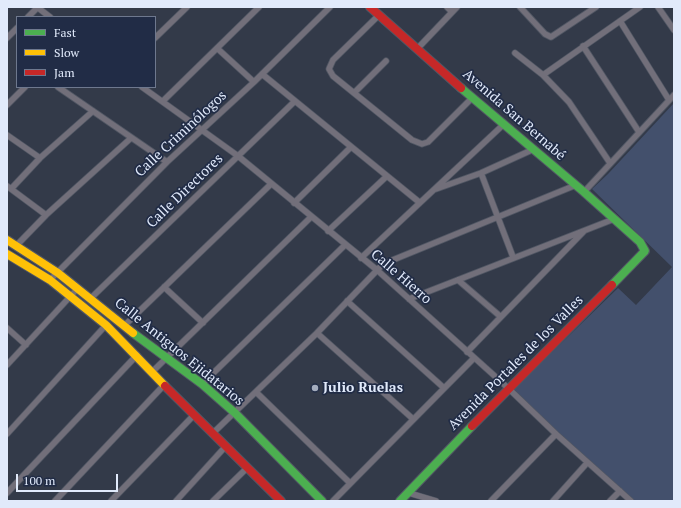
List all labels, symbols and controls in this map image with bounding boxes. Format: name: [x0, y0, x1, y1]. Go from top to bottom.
legend: [16, 16, 156, 88]
text: Fast: [54, 25, 76, 40]
text: Slow: [54, 45, 79, 60]
text: Jam: [54, 65, 75, 80]
street label: Avenida San Bernabé: [459, 66, 569, 164]
street label: Calle Criminólogos: [132, 87, 230, 181]
street label: Calle Directores: [143, 150, 227, 232]
street label: Calle Hierro: [367, 246, 435, 308]
street label: Avenida Portales de los Valles: [445, 292, 587, 434]
street label: Calle Antiguos Ejidatarios: [111, 295, 247, 409]
place label: Julio Ruelas: [323, 380, 403, 396]
marker: Julio Ruelas: [310, 383, 320, 393]
scale bar: [18, 466, 120, 492]
text: 100 m: [23, 473, 55, 488]

